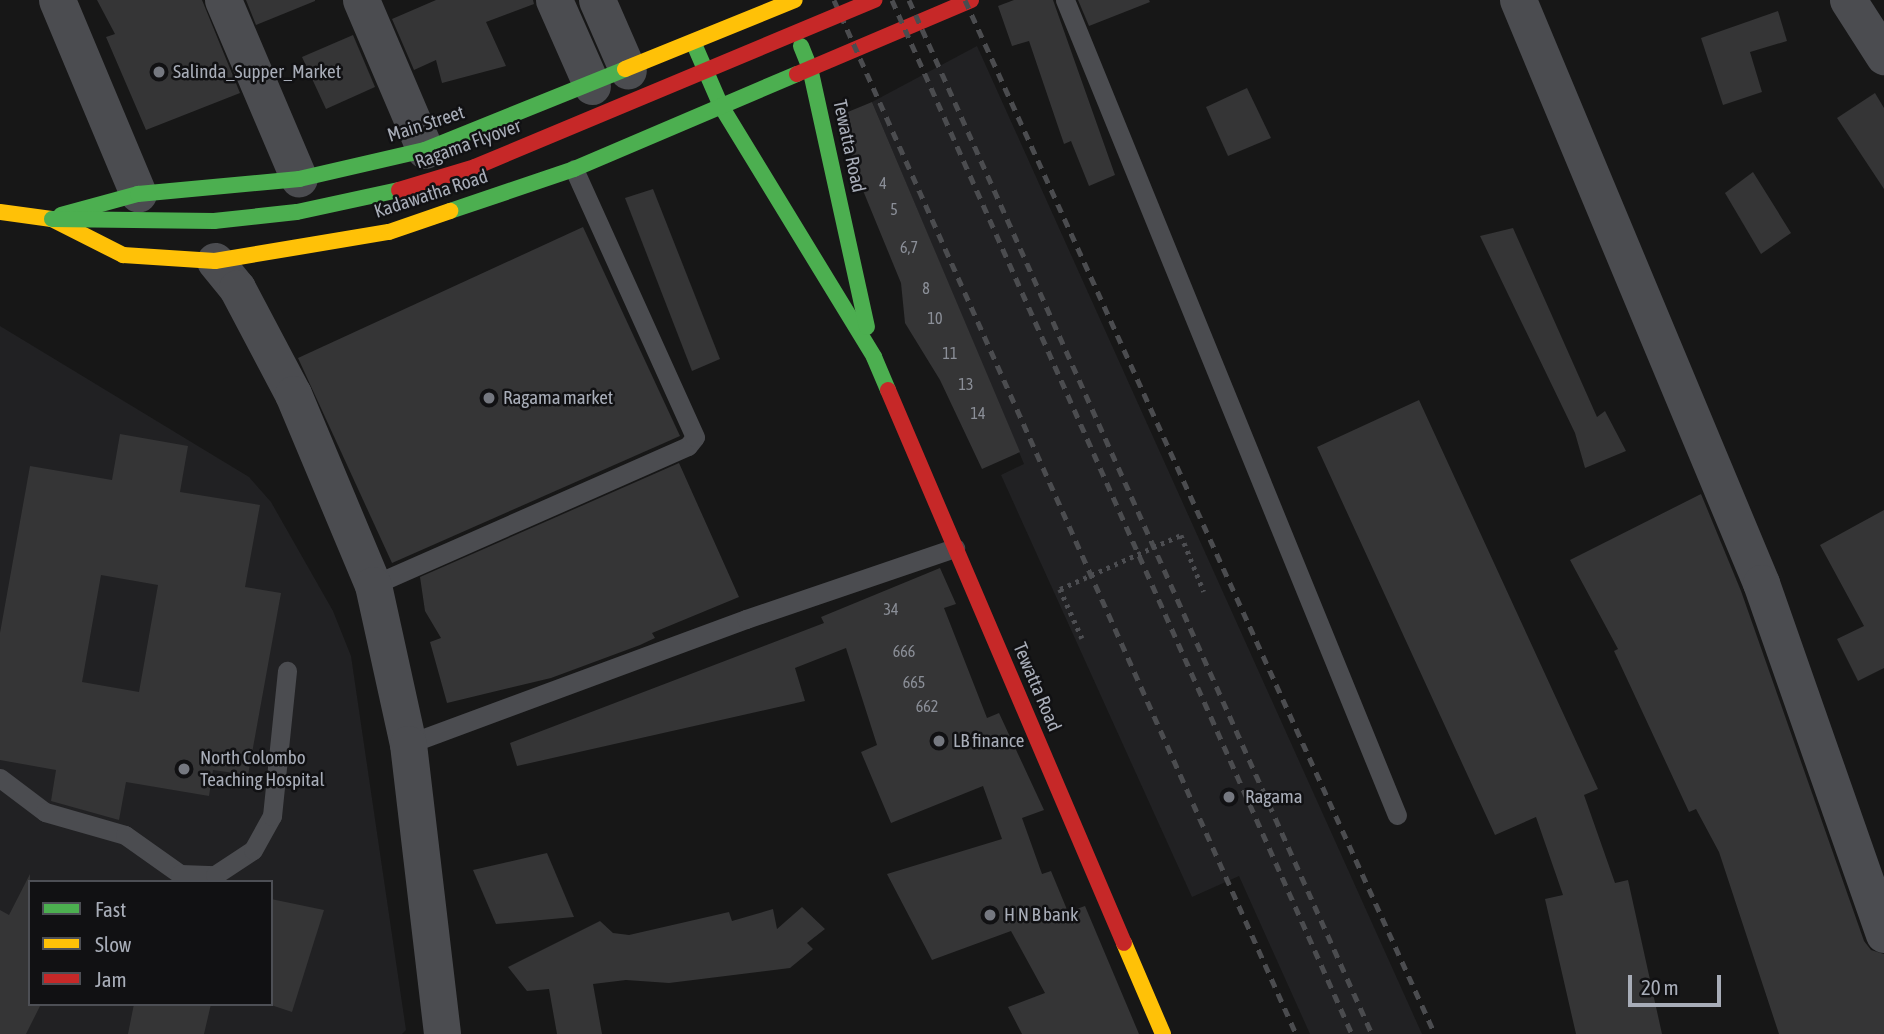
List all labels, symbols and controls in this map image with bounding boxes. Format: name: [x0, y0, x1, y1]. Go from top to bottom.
place label: Salinda_Supper_Market: [173, 61, 341, 83]
marker: Salinda_Supper_Market: [151, 64, 167, 80]
street label: Tewatta Road: [828, 98, 870, 194]
street label: Main Street: [385, 101, 467, 147]
street label: Ragama Flyover: [412, 114, 524, 174]
street label: Kadawatha Road: [371, 165, 491, 223]
house number: 4: [879, 173, 887, 193]
house number: 5: [890, 199, 898, 219]
house number: 6,7: [900, 237, 918, 257]
house number: 8: [922, 278, 930, 298]
house number: 10: [927, 308, 943, 328]
house number: 11: [942, 343, 958, 363]
house number: 13: [958, 374, 974, 394]
place label: Ragama market: [503, 387, 613, 409]
marker: Ragama market: [481, 390, 497, 406]
house number: 14: [970, 403, 986, 423]
house number: 34: [883, 599, 899, 619]
street label: Tewatta Road: [1008, 639, 1066, 735]
house number: 666: [893, 641, 915, 661]
house number: 665: [903, 672, 925, 692]
house number: 662: [916, 696, 938, 716]
place label: LB finance: [953, 730, 1024, 752]
marker: LB finance: [931, 733, 947, 749]
place label: North Colombo Teaching Hospital: [200, 747, 325, 791]
marker: North Colombo Teaching Hospital: [174, 759, 194, 779]
place label: Ragama: [1245, 786, 1302, 808]
marker: Ragama: [1219, 787, 1239, 807]
legend: [28, 880, 273, 1006]
text: Fast: [95, 897, 126, 921]
place label: H N B bank: [1004, 904, 1078, 926]
marker: H N B bank: [982, 907, 998, 923]
text: Slow: [95, 932, 131, 956]
scale bar: [1632, 960, 1725, 1004]
text: Jam: [95, 967, 127, 991]
text: 20 m: [1641, 975, 1679, 999]

